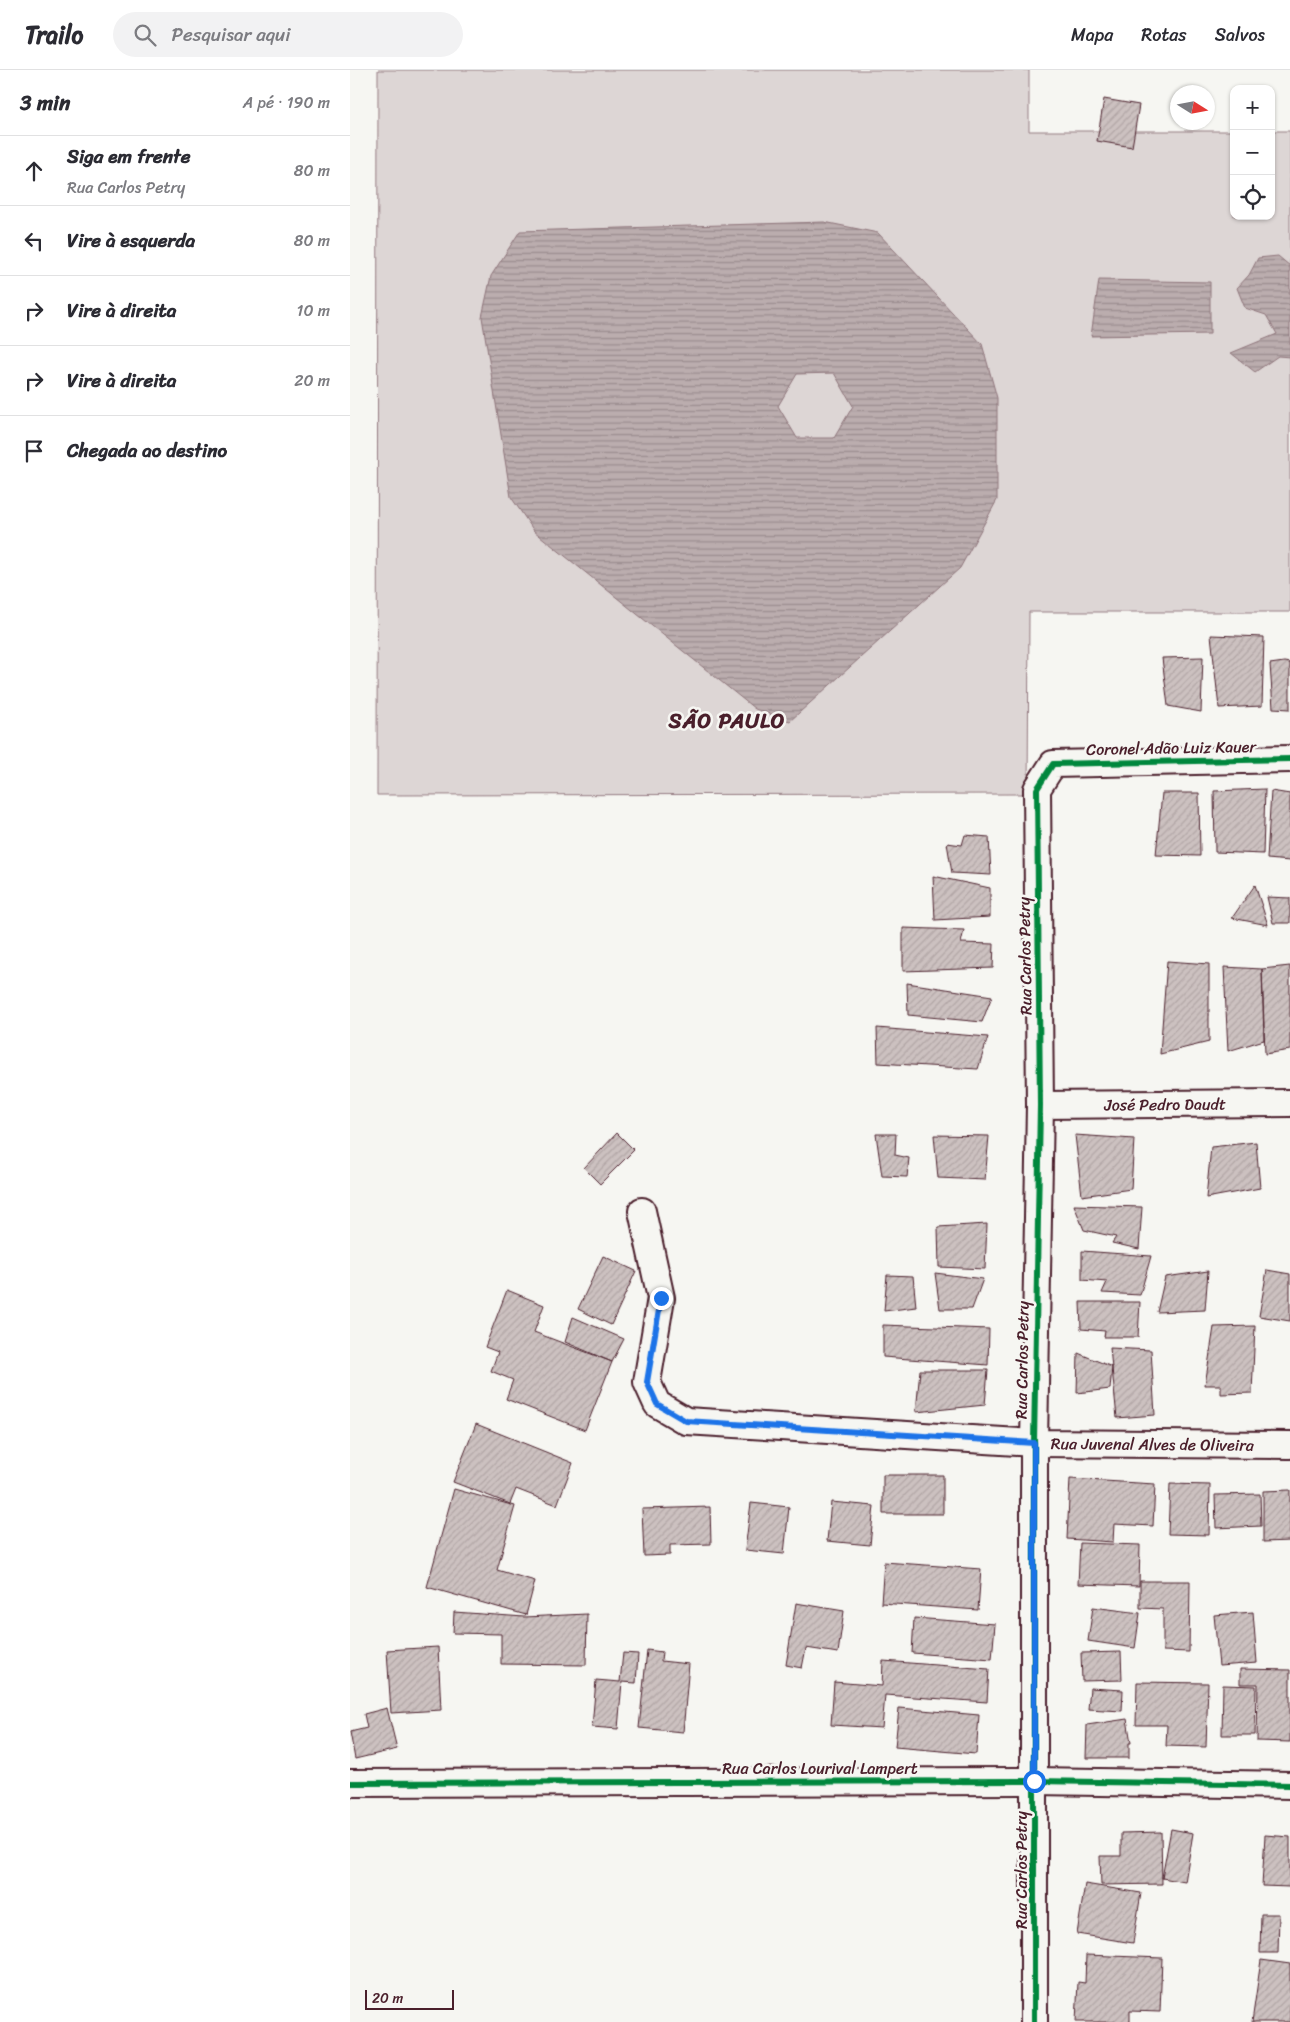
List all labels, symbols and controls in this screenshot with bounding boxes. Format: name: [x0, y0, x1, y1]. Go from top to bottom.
search box: [113, 12, 463, 57]
text: Trailo: [25, 14, 83, 56]
text: Pesquisar aqui: [171, 18, 290, 51]
text: Mapa: [1071, 19, 1113, 51]
text: Rotas: [1141, 19, 1187, 51]
text: Salvos: [1215, 19, 1265, 51]
icon: search: [131, 21, 159, 49]
text: 3 min: [20, 84, 70, 122]
north arrow: [1170, 85, 1215, 130]
map controls: [1230, 85, 1275, 220]
button: +: [1230, 85, 1275, 130]
text: A pé · 190 m: [243, 88, 330, 117]
button: −: [1230, 130, 1275, 175]
text: Siga em frente: [67, 140, 190, 173]
text: 80 m: [294, 156, 330, 185]
icon: ahead: [20, 157, 48, 185]
text: Rua Carlos Petry: [67, 173, 185, 202]
button: locate: [1230, 175, 1275, 220]
text: Vire à esquerda: [67, 224, 195, 257]
text: 80 m: [294, 226, 330, 255]
icon: left: [20, 227, 48, 255]
text: Vire à direita: [67, 294, 176, 327]
text: 10 m: [297, 296, 330, 325]
icon: right: [20, 297, 48, 325]
text: Vire à direita: [67, 364, 176, 397]
text: 20 m: [294, 366, 330, 395]
icon: right: [20, 367, 48, 395]
text: Chegada ao destino: [67, 434, 227, 467]
icon: arrive: [20, 437, 48, 465]
district label: SÃO PAULO: [668, 702, 785, 740]
street label: Coronel Adão Luiz Kauer: [1086, 732, 1258, 764]
street label: Rua Carlos Petry: [1009, 896, 1041, 1015]
street label: José Pedro Daudt: [1103, 1089, 1226, 1119]
route end: [650, 1287, 673, 1310]
street label: Rua Carlos Petry: [1006, 1300, 1038, 1419]
street label: Rua Juvenal Alves de Oliveira: [1051, 1429, 1255, 1459]
street label: Rua Carlos Lourival Lampert: [722, 1754, 918, 1783]
route start: [1023, 1770, 1046, 1793]
street label: Rua Carlos Petry: [1007, 1810, 1036, 1929]
text: 20 m: [372, 1986, 403, 2011]
scale bar: [365, 1987, 454, 2010]

